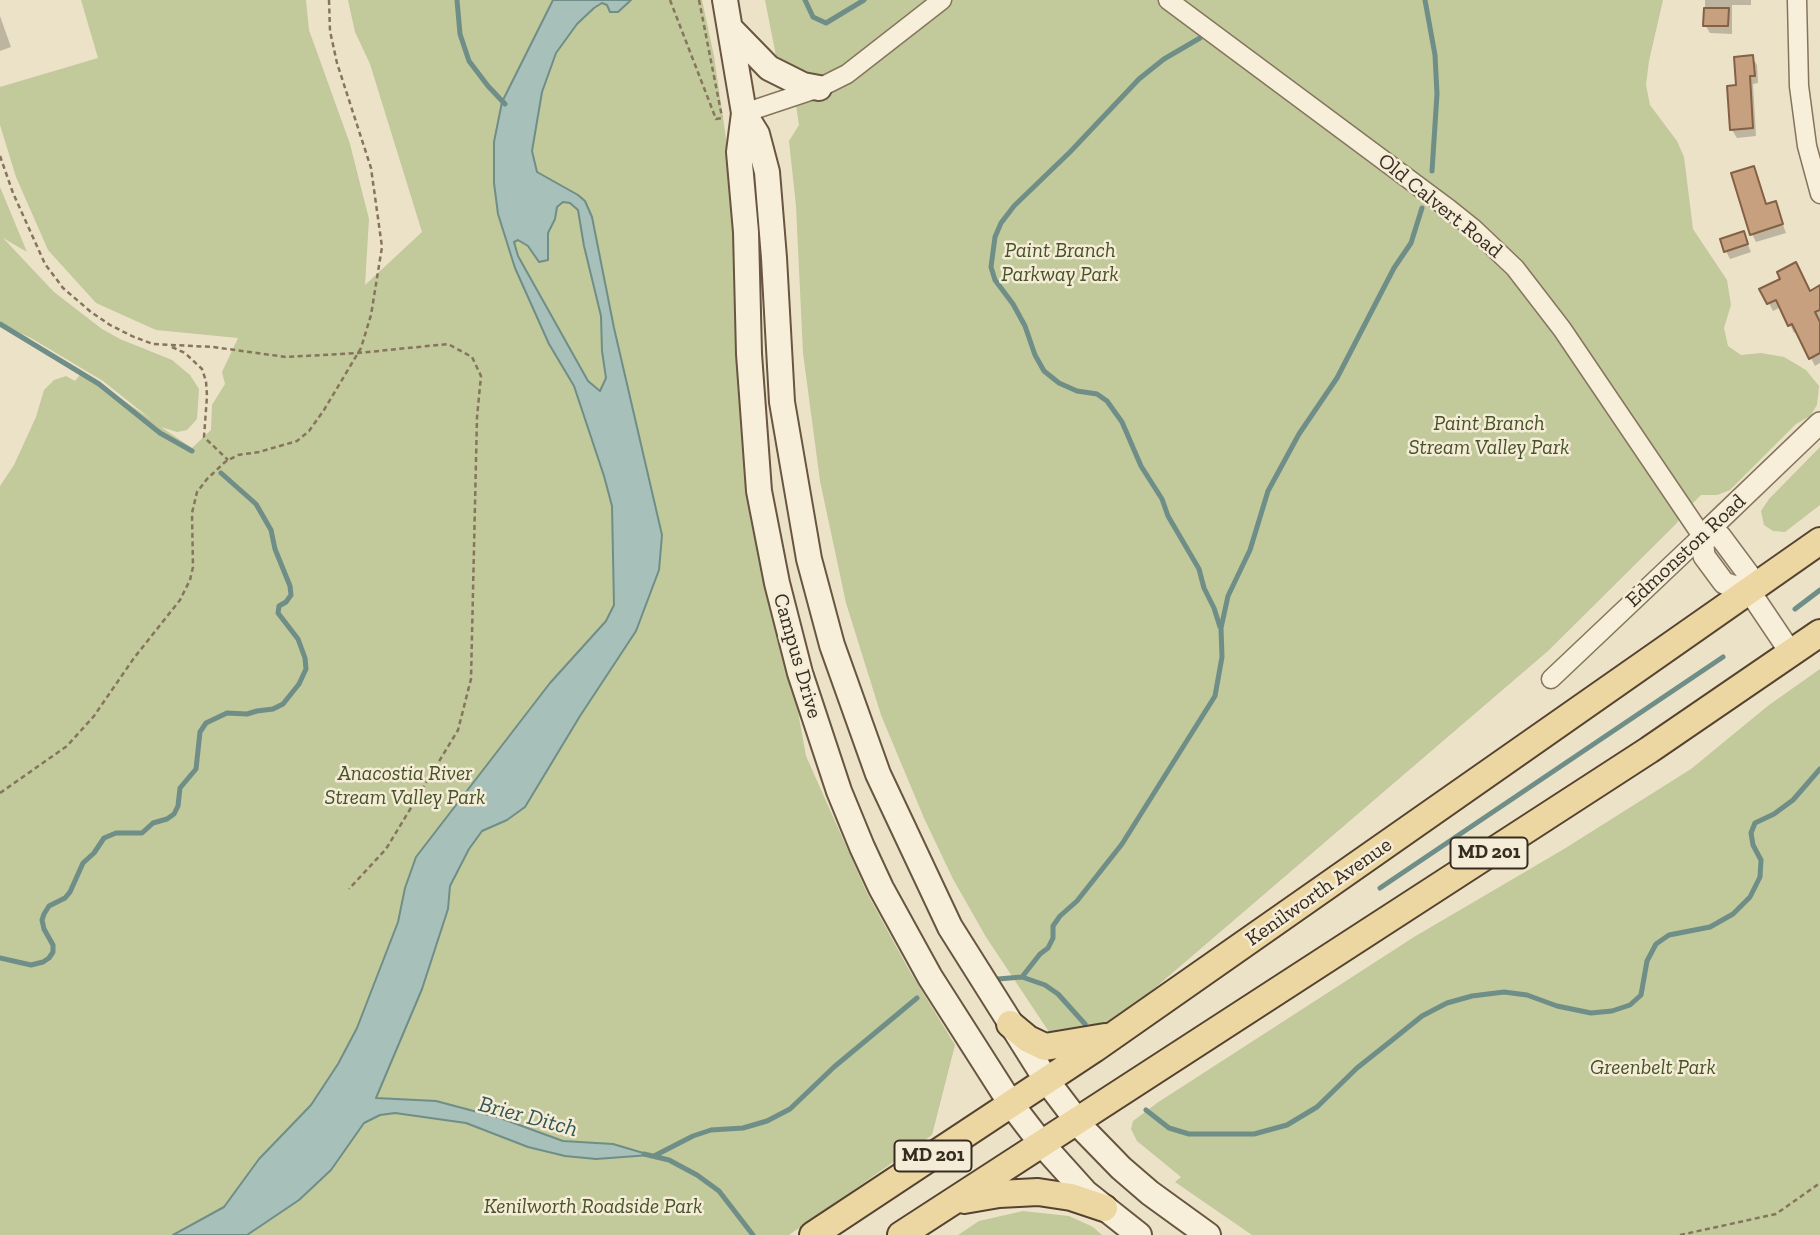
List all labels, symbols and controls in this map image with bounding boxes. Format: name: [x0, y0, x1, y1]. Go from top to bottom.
street label: Old Calvert Road: [1373, 148, 1507, 264]
park label: Paint Branch Parkway Park: [1001, 238, 1119, 288]
park label: Paint Branch Stream Valley Park: [1409, 411, 1569, 461]
street label: Edmonston Road: [1621, 489, 1751, 613]
street label: Campus Drive: [767, 591, 827, 721]
park label: Anacostia River Stream Valley Park: [325, 761, 485, 811]
street label: Kenilworth Avenue: [1241, 832, 1397, 952]
road number: MD 201: [1450, 838, 1528, 868]
park label: Greenbelt Park: [1590, 1055, 1716, 1081]
water label: Brier Ditch: [475, 1091, 581, 1143]
road number: MD 201: [894, 1140, 972, 1172]
park label: Kenilworth Roadside Park: [484, 1194, 702, 1220]

